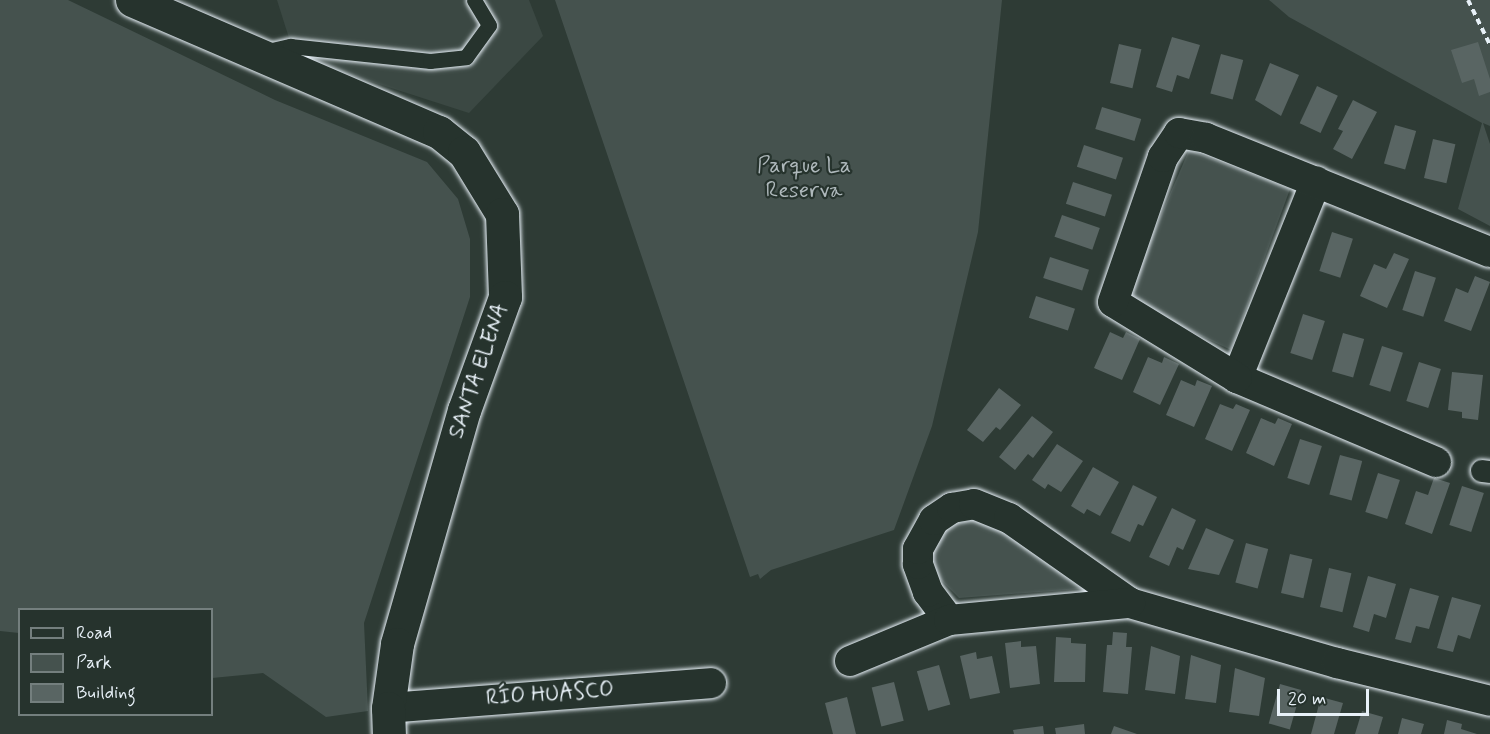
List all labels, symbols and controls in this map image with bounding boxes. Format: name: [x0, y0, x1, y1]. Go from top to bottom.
park label: Parque La Reserva: [757, 153, 851, 204]
street label: SANTA ELENA: [443, 298, 515, 444]
legend: [18, 608, 213, 716]
text: Road: [76, 621, 112, 645]
text: Park: [76, 651, 112, 675]
street label: RÍO HUASCO: [486, 677, 614, 713]
scale bar: [1280, 677, 1372, 715]
text: Building: [76, 681, 136, 705]
text: 20 m: [1288, 687, 1326, 711]

